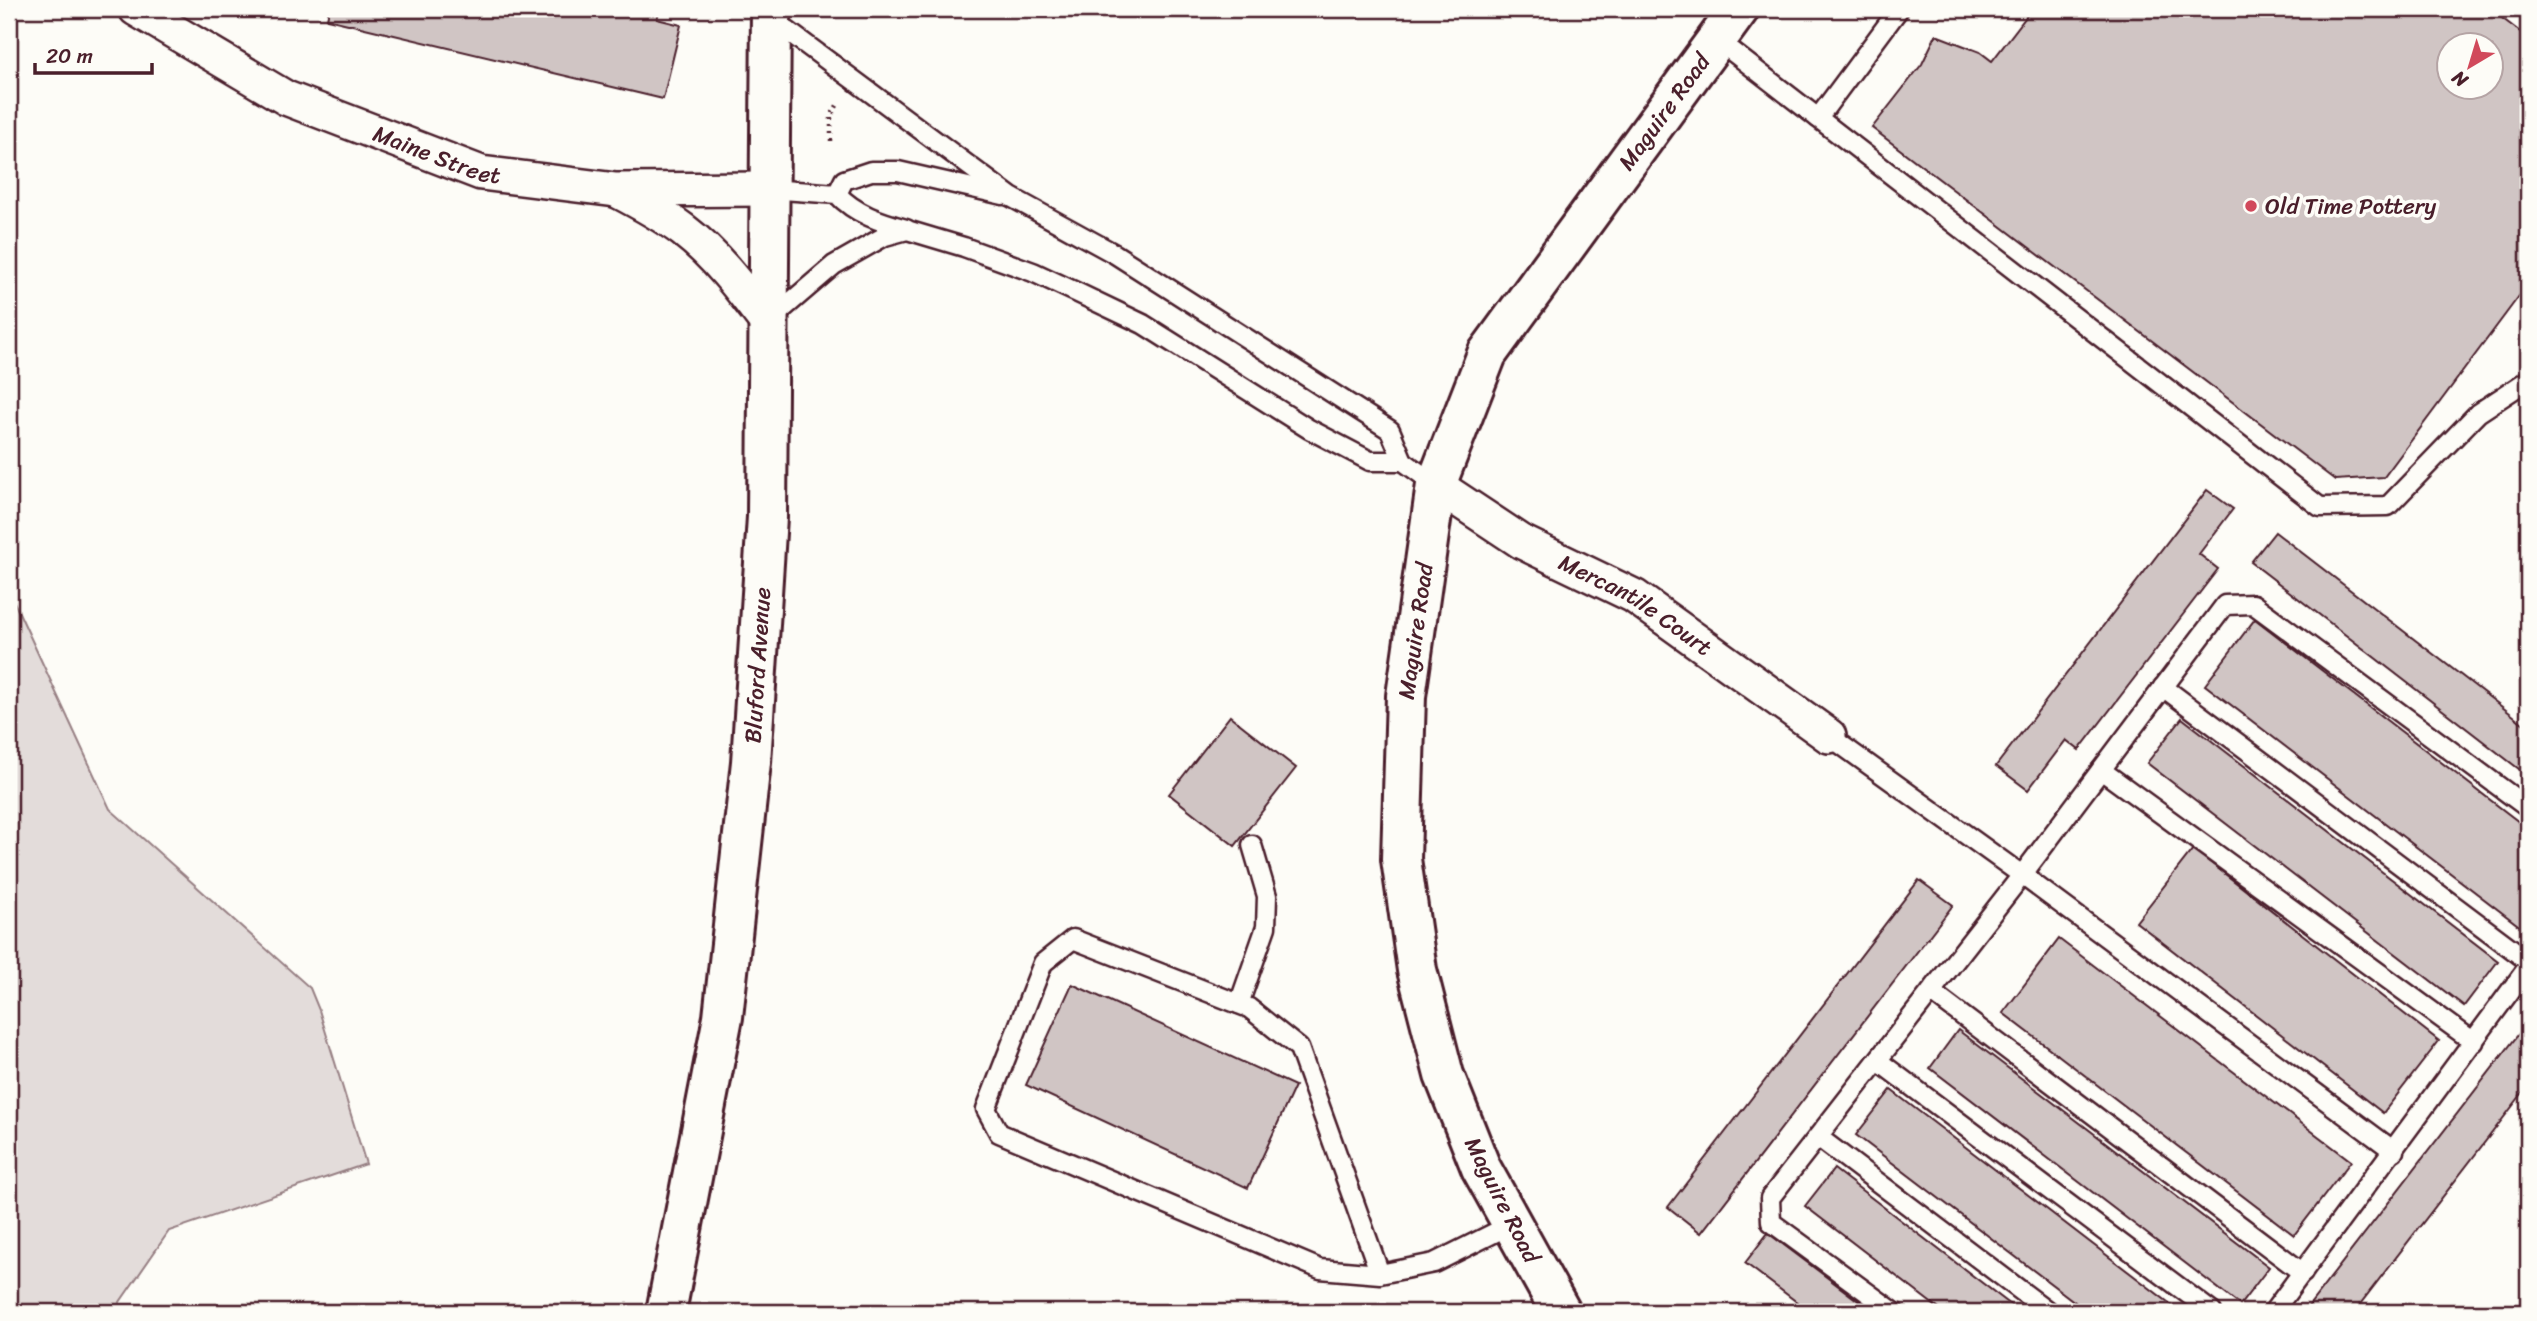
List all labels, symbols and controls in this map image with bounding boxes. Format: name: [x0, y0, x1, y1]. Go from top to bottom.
scale bar: [35, 32, 152, 76]
north arrow: [2436, 32, 2506, 102]
text: 20 m: [46, 37, 93, 75]
street label: Maguire Road: [1607, 43, 1722, 179]
text: N: [2444, 61, 2476, 97]
street label: Maine Street: [367, 113, 503, 196]
place label: Old Time Pottery: [2265, 186, 2436, 227]
marker: Old Time Pottery: [2243, 198, 2259, 214]
street label: Mercantile Court: [1552, 542, 1721, 667]
street label: Maguire Road: [1385, 558, 1445, 702]
street label: Bluford Avenue: [732, 586, 783, 744]
street label: Maguire Road: [1453, 1130, 1552, 1272]

